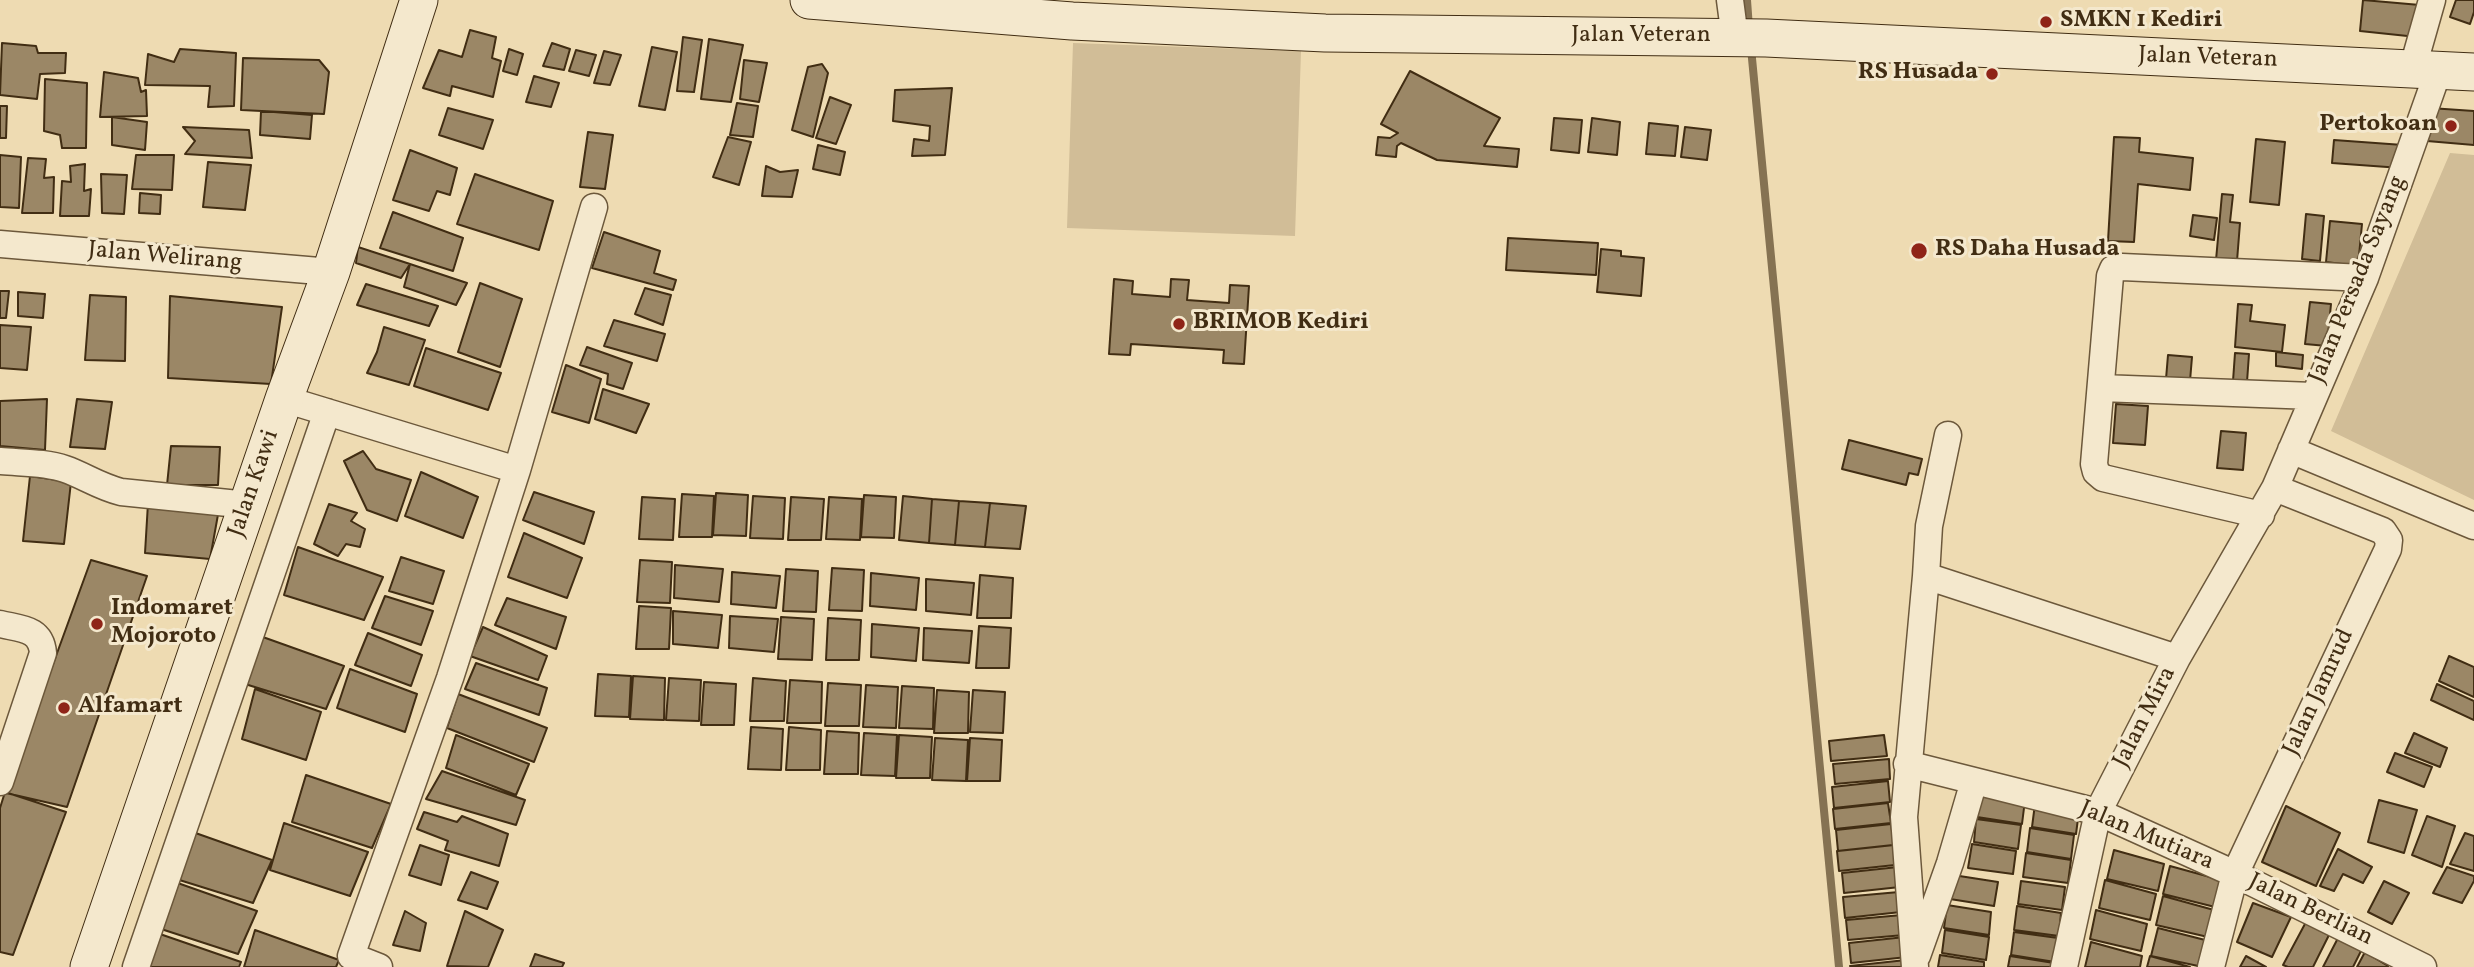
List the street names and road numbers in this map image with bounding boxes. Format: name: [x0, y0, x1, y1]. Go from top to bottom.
street label: Jalan Veteran: [1571, 23, 1711, 51]
street label: Jalan Veteran: [2138, 42, 2278, 76]
street label: Jalan Persada Sayang: [2304, 172, 2414, 388]
street label: Jalan Welirang: [87, 237, 243, 279]
street label: Jalan Kawi: [223, 427, 287, 541]
street label: Jalan Jamrud: [2278, 625, 2362, 761]
street label: Jalan Mira: [2108, 663, 2184, 773]
street label: Jalan Mutiara: [2075, 796, 2217, 878]
street label: Jalan Berlian: [2243, 868, 2377, 954]

